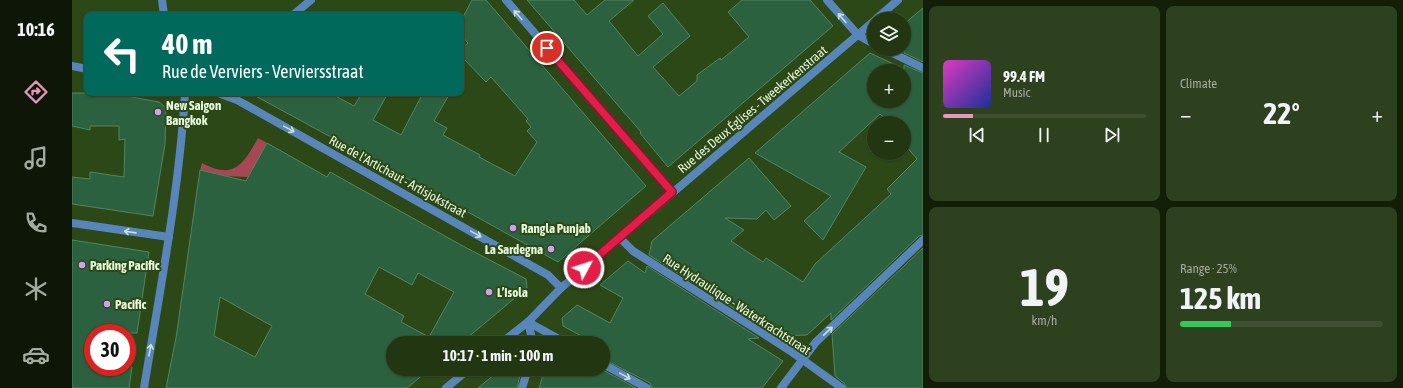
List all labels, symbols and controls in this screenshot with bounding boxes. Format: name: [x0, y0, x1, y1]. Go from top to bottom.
one-way arrow: [514, 9, 523, 20]
one-way arrow: [838, 12, 847, 23]
map controls: [867, 12, 911, 160]
button: layers: [867, 12, 911, 56]
text: 10:16: [17, 19, 55, 40]
icon: left: [96, 28, 148, 80]
text: 40 m: [162, 28, 212, 60]
pin: [530, 31, 564, 65]
icon: arrive: [536, 37, 558, 59]
street label: Rue des Deux Églises - Tweekerkenstraat: [675, 42, 830, 176]
text: Rue de Verviers - Verviersstraat: [162, 61, 364, 82]
button: +: [867, 64, 911, 108]
text: 99.4 FM: [1003, 68, 1045, 85]
text: Climate: [1180, 76, 1217, 91]
icon: directions: [22, 78, 50, 106]
text: Music: [1003, 85, 1030, 100]
text: 22°: [1263, 96, 1300, 130]
place label: New Saigon Bangkok: [166, 98, 221, 128]
text: −: [1180, 101, 1191, 127]
text: +: [1372, 101, 1383, 127]
marker: New Saigon Bangkok: [153, 107, 163, 117]
button: −: [867, 116, 911, 160]
icon: previous: [966, 124, 988, 146]
icon: pause: [1033, 124, 1055, 146]
icon: next: [1101, 124, 1123, 146]
one-way arrow: [283, 125, 295, 133]
street label: Rue de l'Artichaut - Artisjokstraat: [326, 132, 469, 221]
icon: music: [22, 144, 50, 172]
icon: phone: [22, 209, 50, 237]
place label: Rangla Punjab: [521, 221, 591, 236]
marker: Rangla Punjab: [508, 223, 518, 233]
one-way arrow: [124, 228, 137, 236]
one-way arrow: [470, 230, 482, 238]
place label: La Sardegna: [485, 242, 543, 257]
marker: La Sardegna: [546, 244, 556, 254]
position arrow: [563, 247, 605, 289]
street label: Rue Hydraulique - Waterkrachtstraat: [660, 251, 814, 358]
text: 19: [1020, 257, 1069, 317]
place label: Parking Pacific: [90, 258, 160, 273]
marker: Parking Pacific: [77, 260, 87, 270]
text: Range · 25%: [1180, 261, 1237, 276]
icon: climate: [22, 275, 50, 303]
text: 125 km: [1180, 281, 1261, 315]
place label: L’Isola: [497, 285, 528, 300]
marker: L’Isola: [484, 287, 494, 297]
place label: Pacific: [115, 297, 147, 312]
marker: Pacific: [102, 299, 112, 309]
text: km/h: [1032, 313, 1057, 328]
speed limit sign: 30: [84, 324, 136, 376]
one-way arrow: [823, 326, 833, 335]
icon: car: [22, 341, 50, 369]
one-way arrow: [146, 343, 154, 356]
text: 10:17 · 1 min · 100 m: [443, 347, 553, 364]
one-way arrow: [619, 372, 631, 380]

